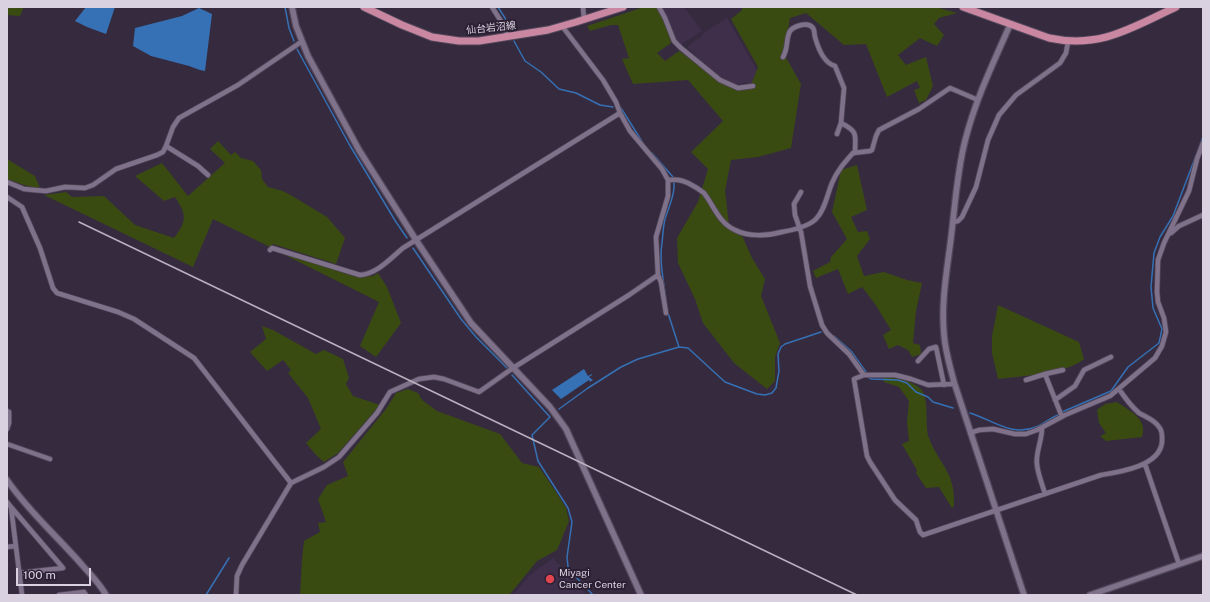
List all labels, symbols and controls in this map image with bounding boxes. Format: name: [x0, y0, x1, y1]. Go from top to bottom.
street label: 仙台岩沼線: [466, 19, 516, 37]
scale bar: [18, 560, 93, 586]
place label: Miyagi Cancer Center: [559, 567, 626, 590]
text: 100 m: [23, 568, 56, 582]
marker: Miyagi Cancer Center: [544, 573, 556, 585]

